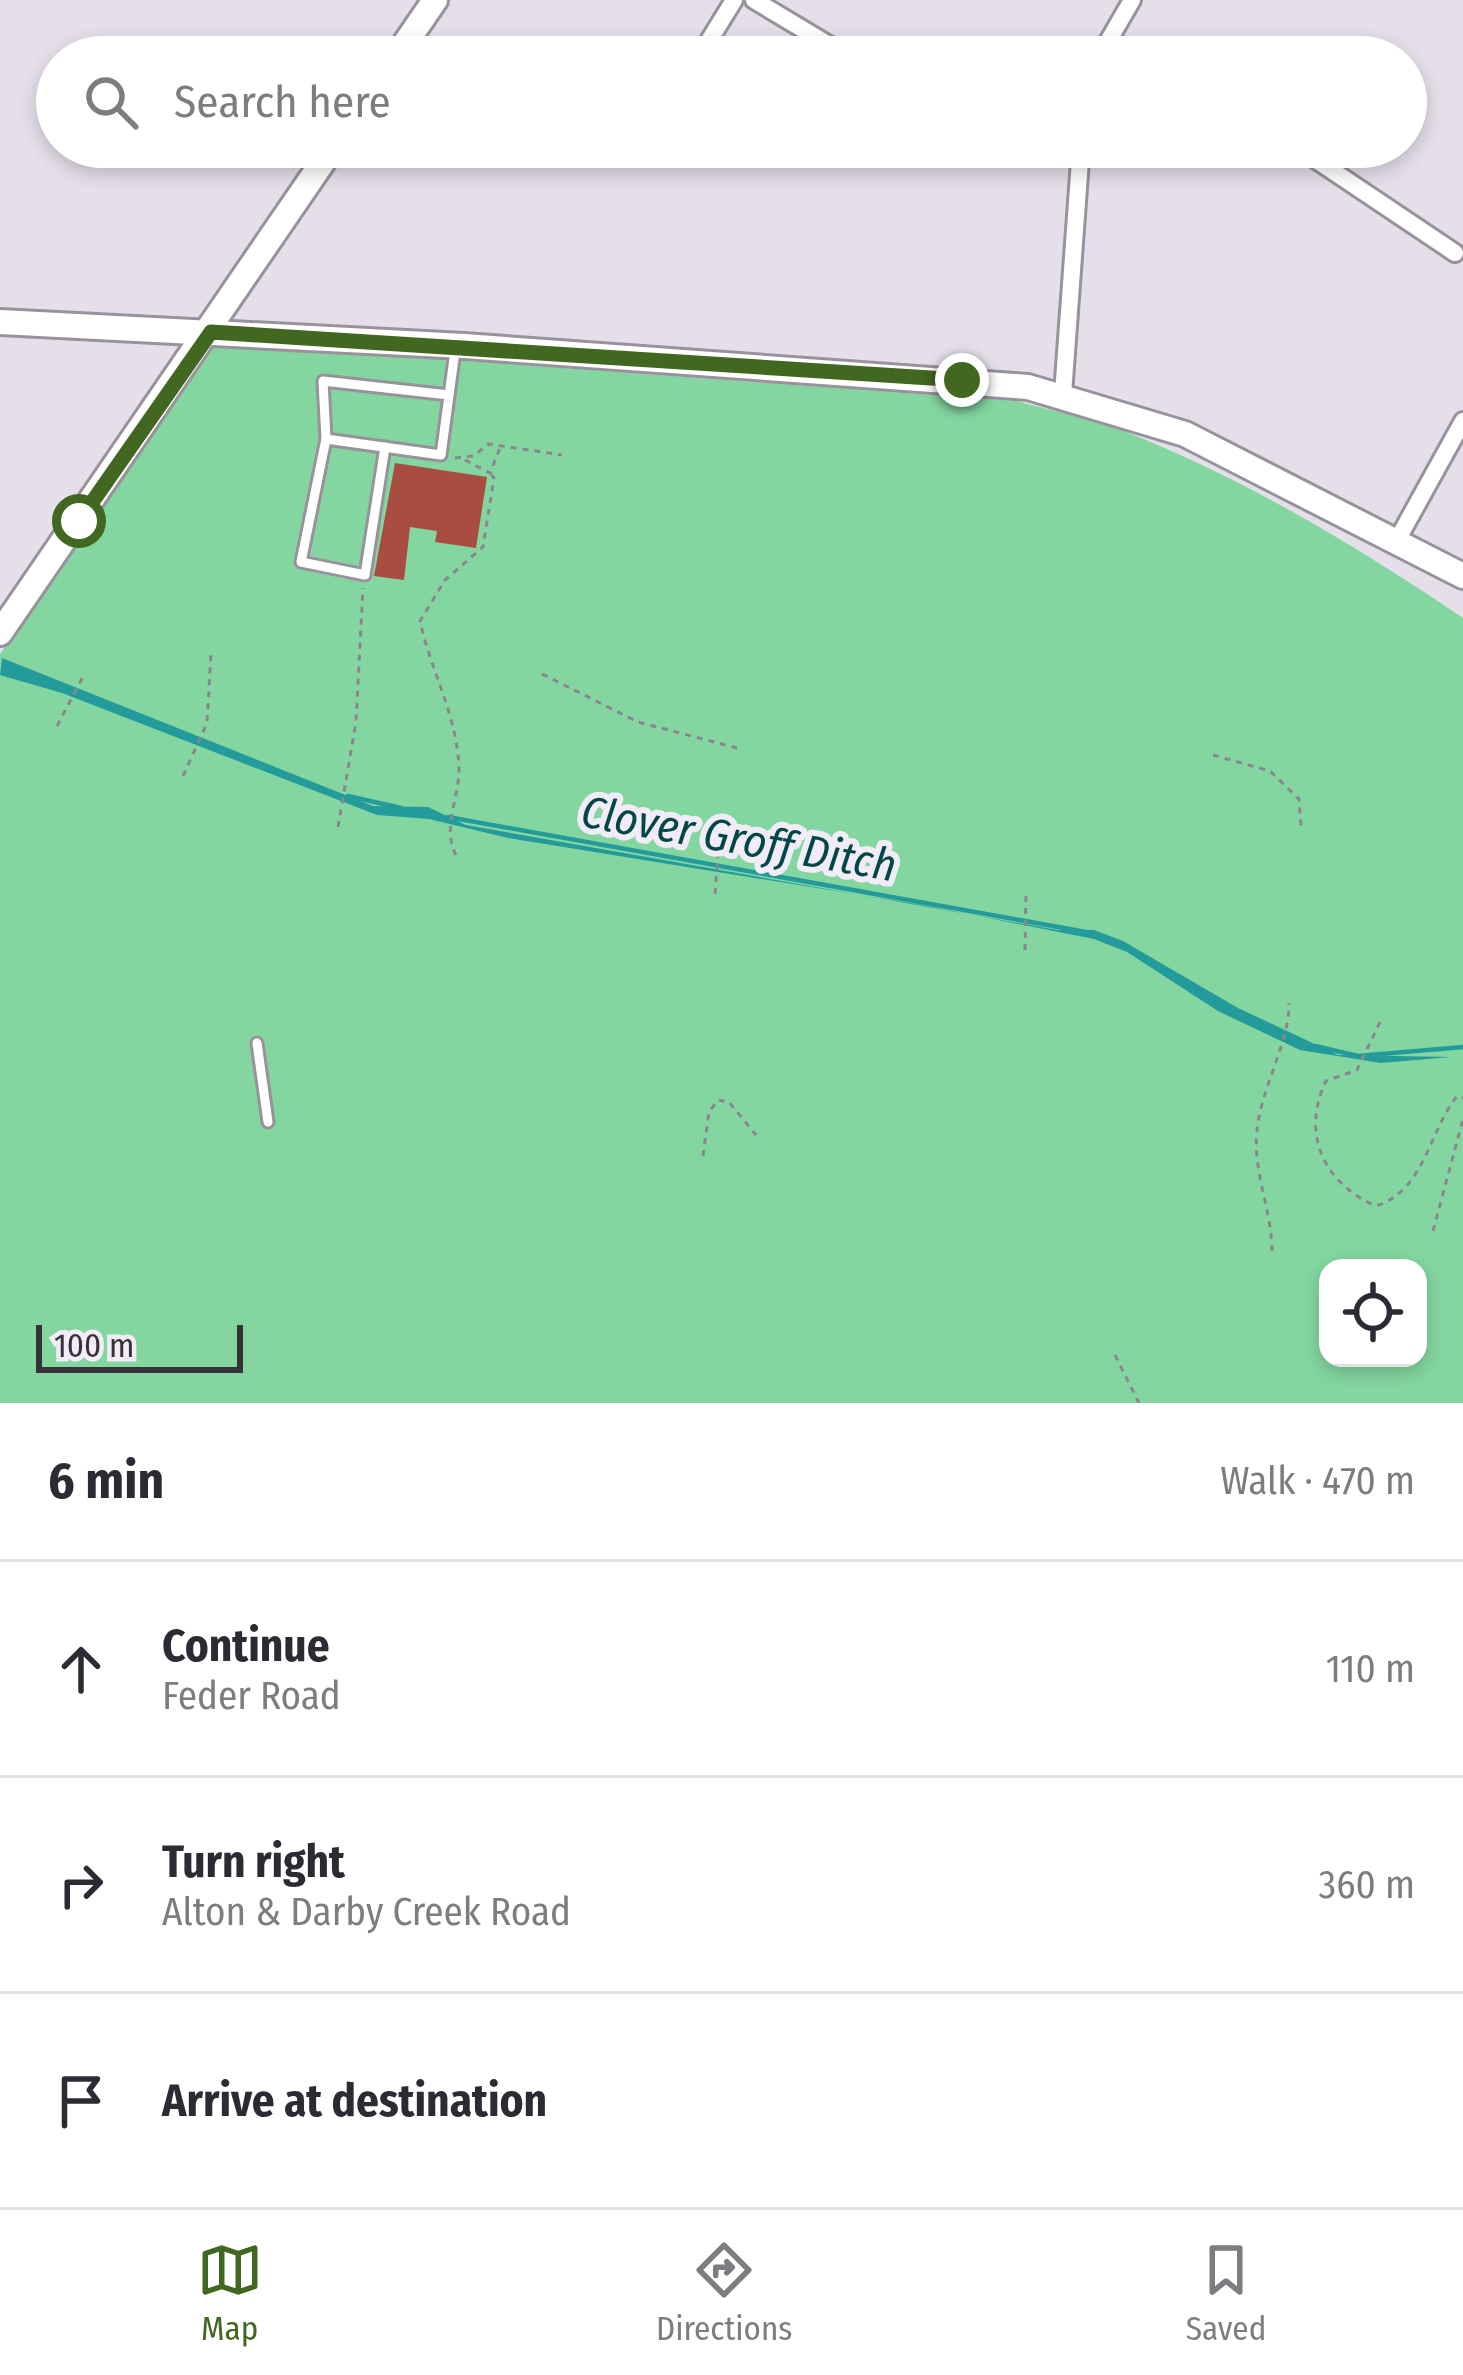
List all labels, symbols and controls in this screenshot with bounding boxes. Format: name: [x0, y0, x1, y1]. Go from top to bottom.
search box: [36, 36, 1427, 168]
icon: search: [78, 69, 144, 135]
text: Search here: [174, 75, 391, 129]
route end: [935, 353, 989, 407]
route start: [52, 494, 106, 548]
water label: Clover Groff Ditch: [577, 785, 901, 893]
map controls: [1319, 1259, 1427, 1367]
button: locate: [1319, 1259, 1427, 1367]
scale bar: [36, 1319, 243, 1372]
text: 100 m: [54, 1326, 134, 1366]
text: 6 min: [48, 1450, 164, 1512]
text: Walk · 470 m: [1220, 1458, 1415, 1504]
text: Continue: [162, 1619, 330, 1673]
icon: ahead: [48, 1636, 114, 1702]
text: 110 m: [1326, 1646, 1415, 1692]
text: Feder Road: [162, 1673, 341, 1719]
text: Turn right: [162, 1835, 345, 1889]
icon: right: [48, 1852, 114, 1918]
text: 360 m: [1319, 1862, 1415, 1908]
text: Alton & Darby Creek Road: [162, 1889, 571, 1935]
icon: arrive: [48, 2068, 114, 2134]
text: Arrive at destination: [162, 2074, 547, 2128]
tab: Map: [197, 2237, 263, 2349]
tab: Directions: [656, 2237, 792, 2349]
tab: Saved: [1186, 2237, 1266, 2349]

